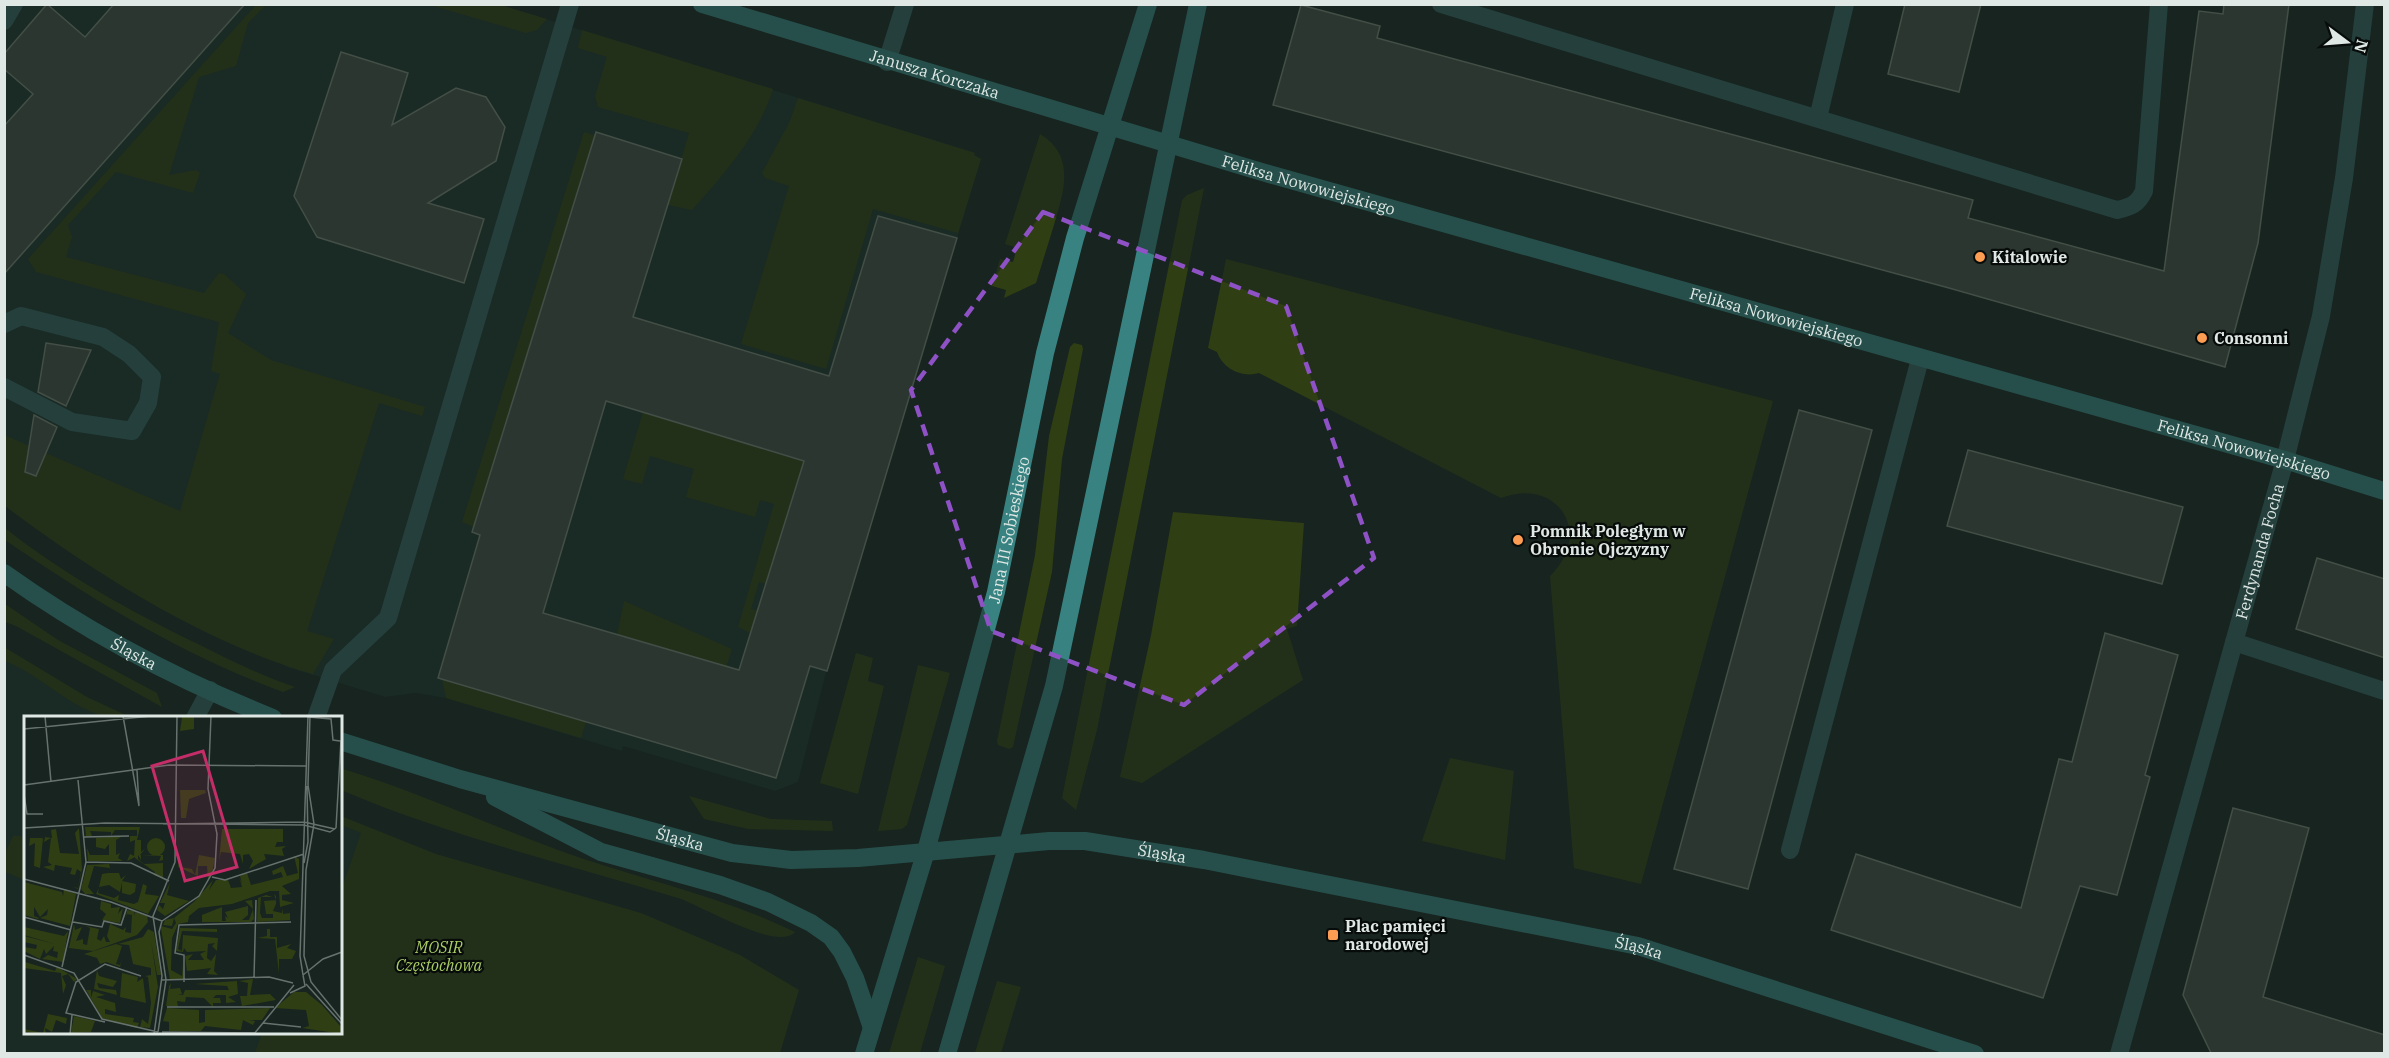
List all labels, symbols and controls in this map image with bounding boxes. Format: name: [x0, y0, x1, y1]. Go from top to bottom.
north arrow: [2317, 12, 2377, 72]
text: N: [2350, 37, 2373, 55]
street label: Janusza Korczaka: [867, 45, 1002, 103]
street label: Feliksa Nowowiejskiego: [1220, 151, 1398, 219]
place label: Kitalowie: [1992, 247, 2067, 267]
marker: Kitalowie: [1973, 250, 1987, 264]
street label: Feliksa Nowowiejskiego: [1687, 283, 1865, 351]
place label: Consonni: [2214, 328, 2288, 348]
marker: Consonni: [2195, 331, 2209, 345]
street label: Feliksa Nowowiejskiego: [2155, 415, 2333, 484]
street label: Jana III Sobieskiego: [983, 455, 1034, 605]
street label: Ferdynanda Focha: [2231, 481, 2288, 622]
place label: Pomnik Poległym w Obronie Ojczyzny: [1530, 521, 1686, 559]
marker: Pomnik Poległym w Obronie Ojczyzny: [1511, 533, 1525, 547]
street label: Śląska: [108, 632, 160, 674]
inset map: [24, 716, 342, 1034]
street label: Śląska: [654, 822, 707, 855]
street label: Śląska: [1136, 839, 1188, 867]
place label: Plac pamięci narodowej: [1345, 916, 1446, 954]
marker: Plac pamięci narodowej: [1326, 928, 1340, 942]
street label: Śląska: [1613, 931, 1666, 963]
park label: MOSIR Częstochowa: [396, 937, 482, 975]

